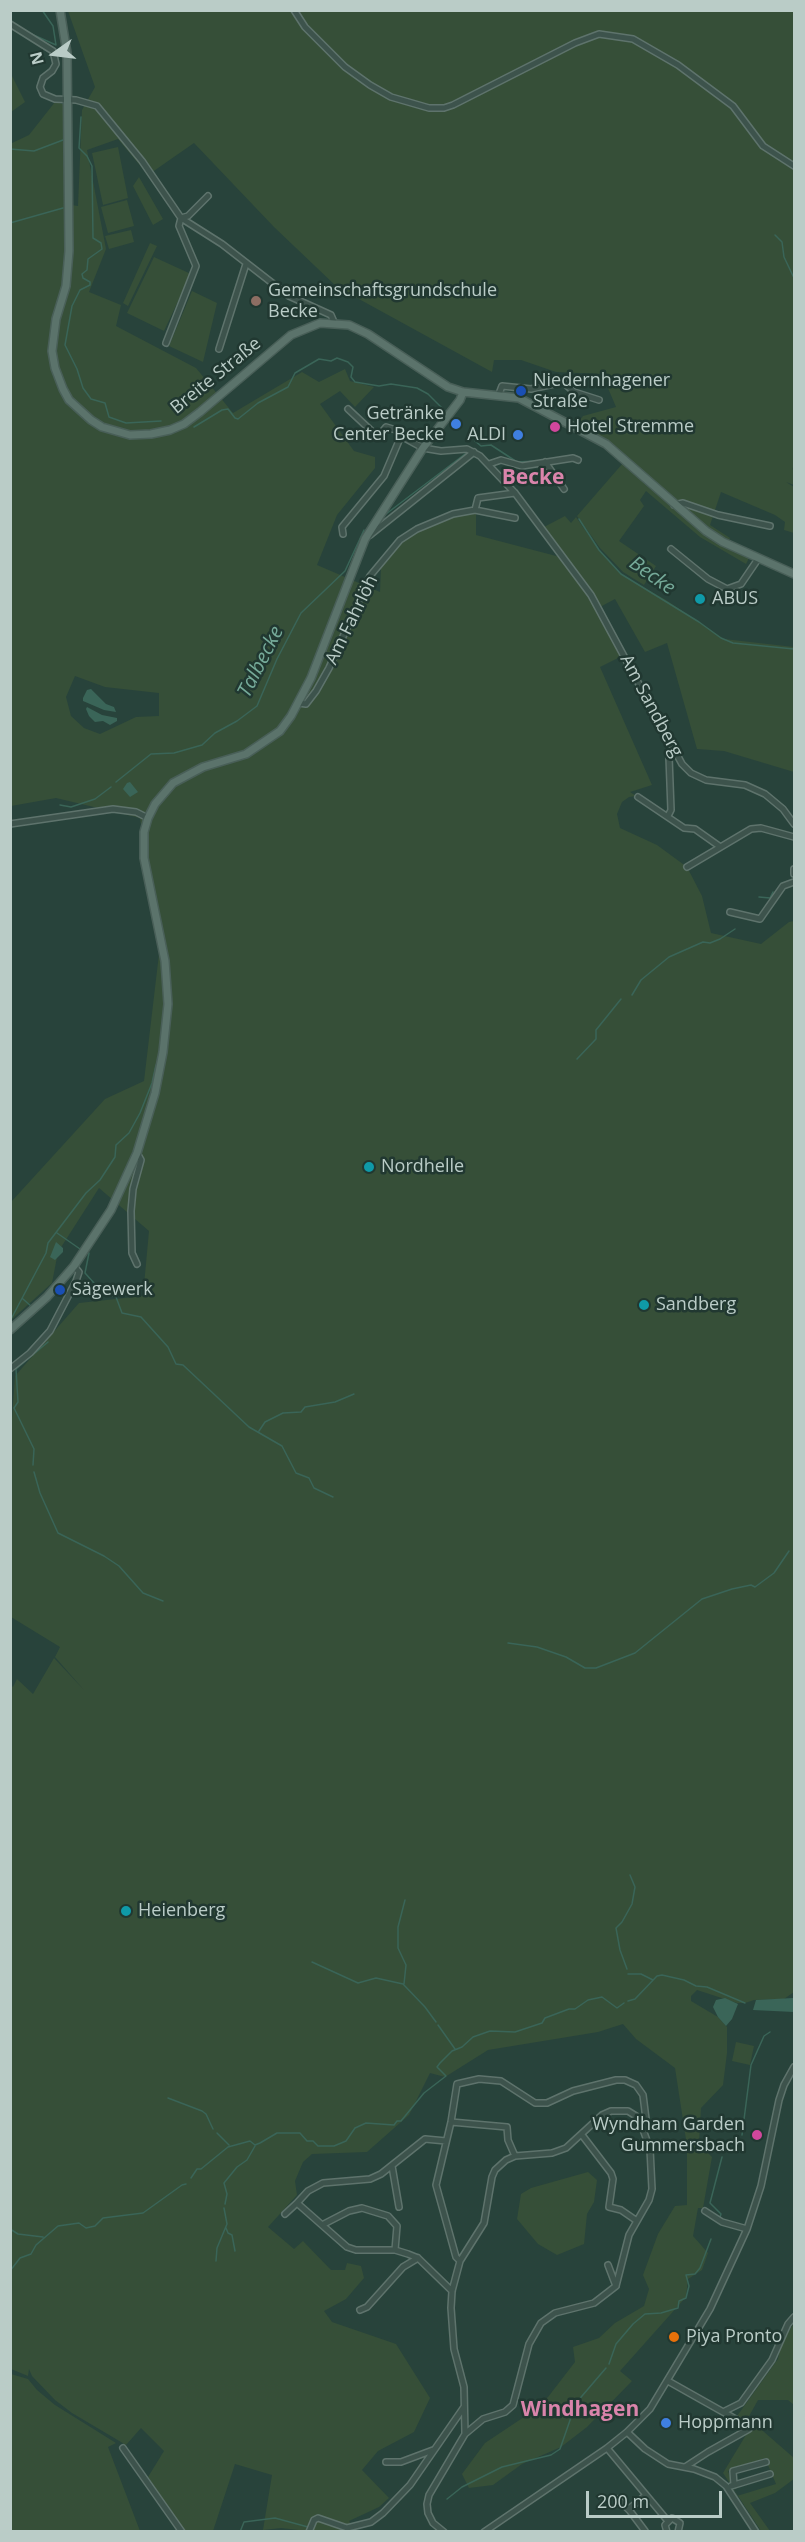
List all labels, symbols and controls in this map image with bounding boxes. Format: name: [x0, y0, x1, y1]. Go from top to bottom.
north arrow: [24, 24, 84, 84]
text: N: [24, 49, 49, 67]
place label: Gemeinschaftsgrundschule Becke: [268, 280, 497, 322]
marker: Gemeinschaftsgrundschule Becke: [249, 294, 263, 308]
street label: Breite Straße: [167, 333, 265, 419]
place label: Niedernhagener Straße: [533, 370, 670, 412]
marker: Niedernhagener Straße: [514, 384, 528, 398]
place label: Getränke Center Becke: [333, 403, 444, 446]
place label: Hotel Stremme: [567, 416, 694, 438]
marker: Getränke Center Becke: [449, 417, 463, 431]
marker: Hotel Stremme: [548, 420, 562, 434]
place label: ALDI: [467, 424, 506, 446]
marker: ALDI: [511, 428, 525, 442]
district label: Becke: [502, 465, 564, 491]
water label: Becke: [624, 552, 680, 600]
street label: Am Fahrlöh: [321, 572, 383, 668]
place label: ABUS: [712, 588, 758, 610]
marker: ABUS: [693, 592, 707, 606]
water label: Talbecke: [233, 622, 289, 702]
street label: Am Sandberg: [615, 651, 687, 761]
place label: Nordhelle: [381, 1156, 464, 1178]
marker: Nordhelle: [362, 1160, 376, 1174]
place label: Sägewerk: [72, 1279, 153, 1301]
marker: Sägewerk: [53, 1283, 67, 1297]
place label: Sandberg: [656, 1294, 736, 1316]
marker: Sandberg: [637, 1298, 651, 1312]
place label: Heienberg: [138, 1900, 225, 1922]
marker: Heienberg: [119, 1904, 133, 1918]
place label: Wyndham Garden Gummersbach: [592, 2114, 745, 2156]
marker: Wyndham Garden Gummersbach: [750, 2128, 764, 2142]
place label: Piya Pronto: [686, 2326, 782, 2348]
marker: Piya Pronto: [667, 2330, 681, 2344]
district label: Windhagen: [521, 2397, 639, 2423]
place label: Hoppmann: [678, 2412, 773, 2434]
marker: Hoppmann: [659, 2416, 673, 2430]
scale bar: [589, 2479, 726, 2517]
text: 200 m: [597, 2489, 649, 2513]

